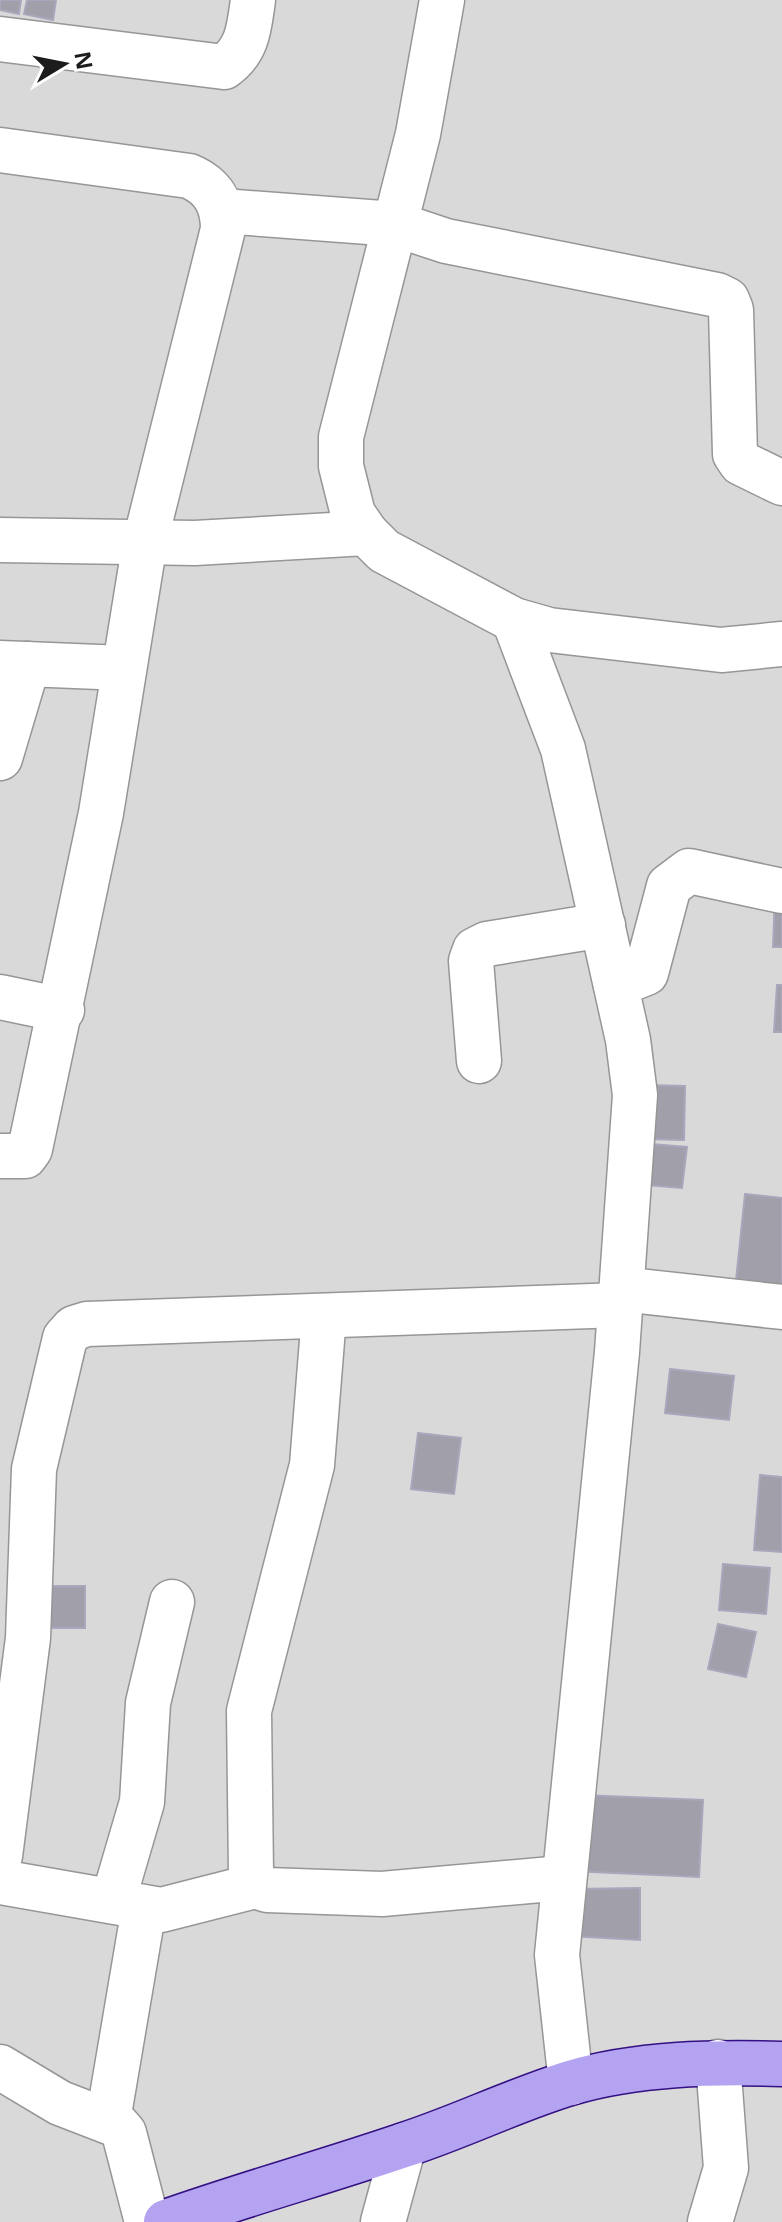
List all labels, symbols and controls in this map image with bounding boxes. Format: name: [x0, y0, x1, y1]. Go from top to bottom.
north arrow: [24, 24, 104, 104]
text: N: [68, 49, 101, 72]

